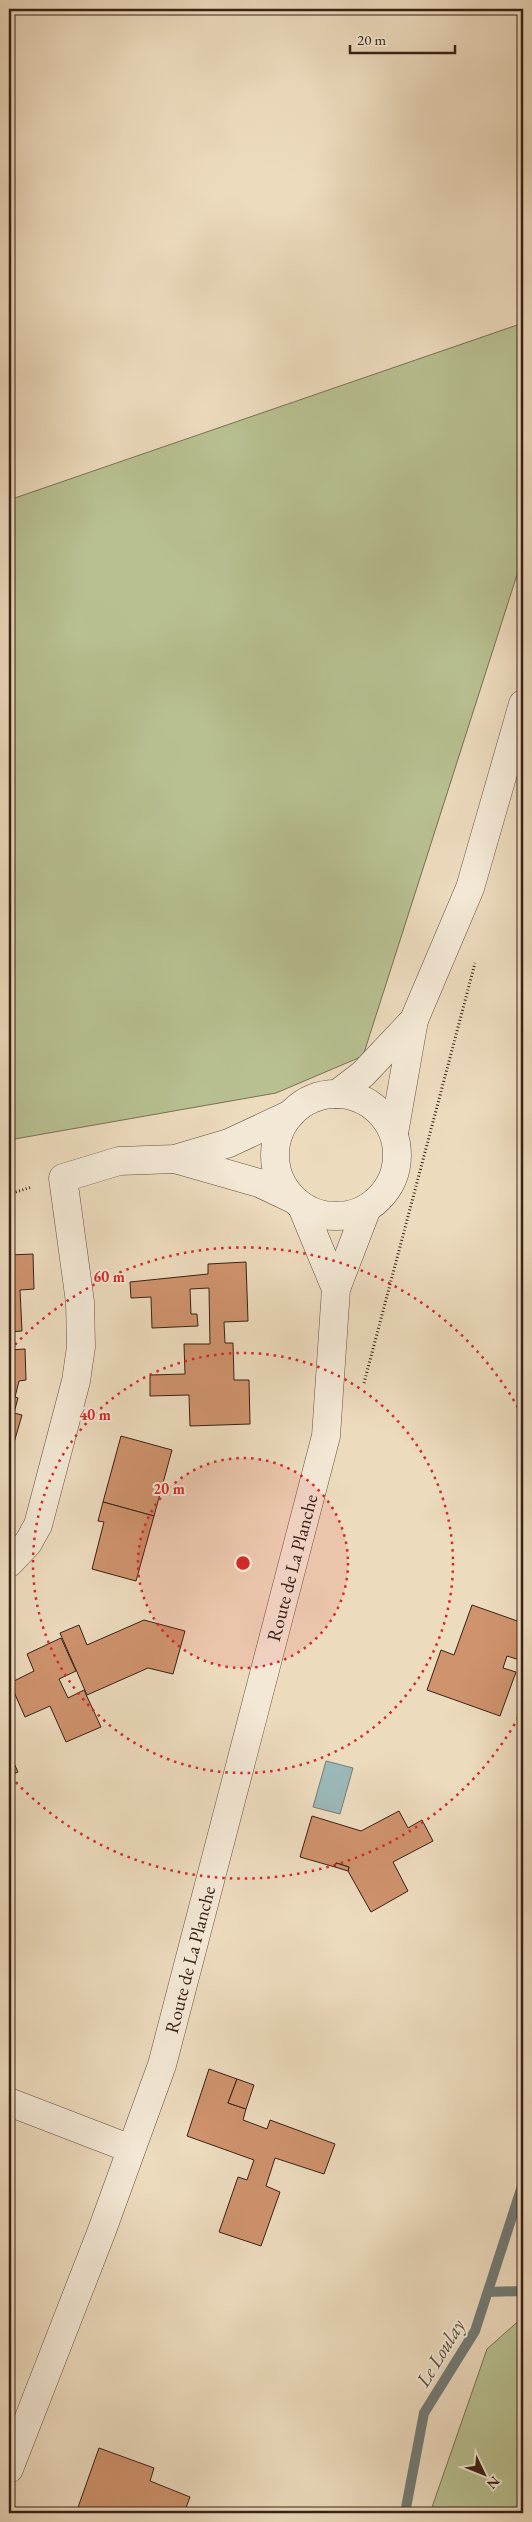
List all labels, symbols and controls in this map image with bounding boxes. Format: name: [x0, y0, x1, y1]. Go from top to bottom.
scale bar: [350, 22, 454, 54]
text: 20 m: [357, 30, 386, 49]
text: 60 m: [93, 1267, 125, 1286]
text: 40 m: [79, 1405, 111, 1424]
text: 20 m: [153, 1479, 185, 1498]
street label: Route de La Planche: [261, 1491, 323, 1644]
centre of rings: [234, 1554, 252, 1572]
street label: Route de La Planche: [159, 1883, 221, 2036]
water label: Le Loulay: [409, 2314, 470, 2393]
north arrow: [460, 2450, 510, 2500]
text: N: [483, 2473, 504, 2494]

